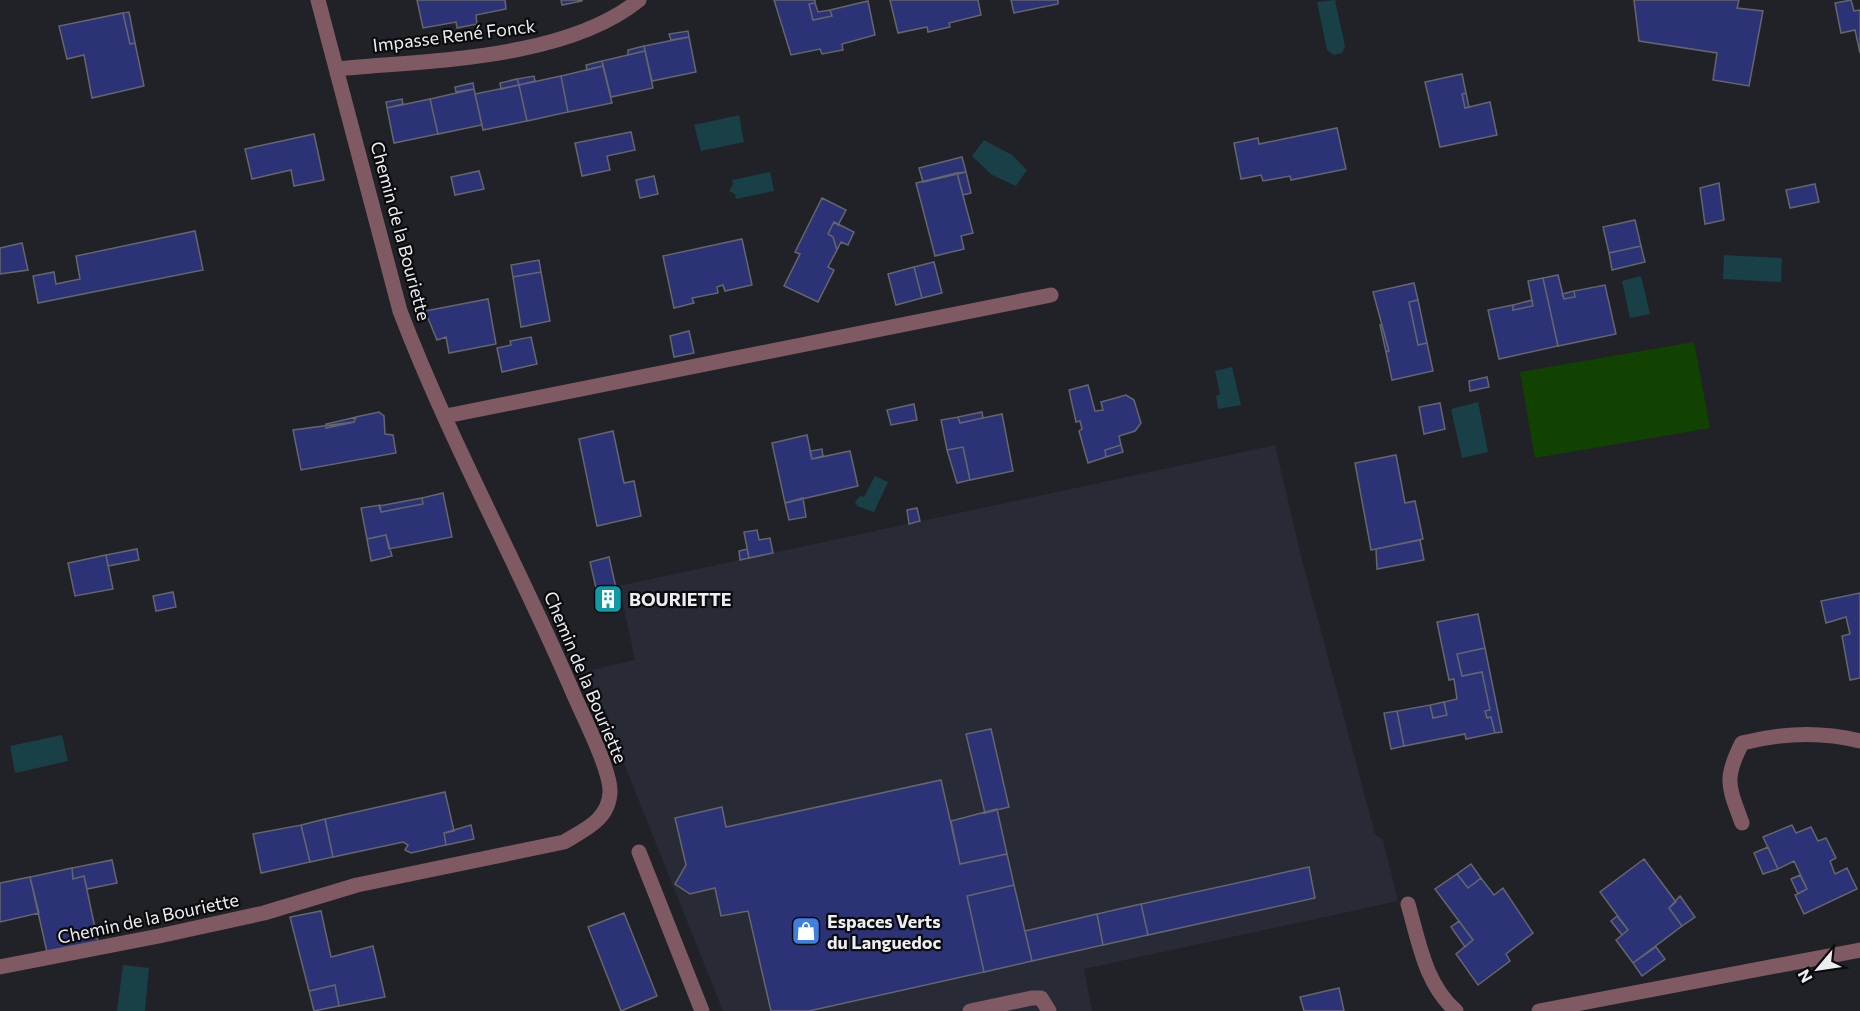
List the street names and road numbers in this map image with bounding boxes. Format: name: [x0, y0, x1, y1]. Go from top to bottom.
street label: Impasse René Fonck: [371, 14, 537, 56]
street label: Chemin de la Bouriette: [366, 139, 436, 323]
street label: Chemin de la Bouriette: [540, 588, 632, 766]
street label: Chemin de la Bouriette: [55, 888, 241, 948]

